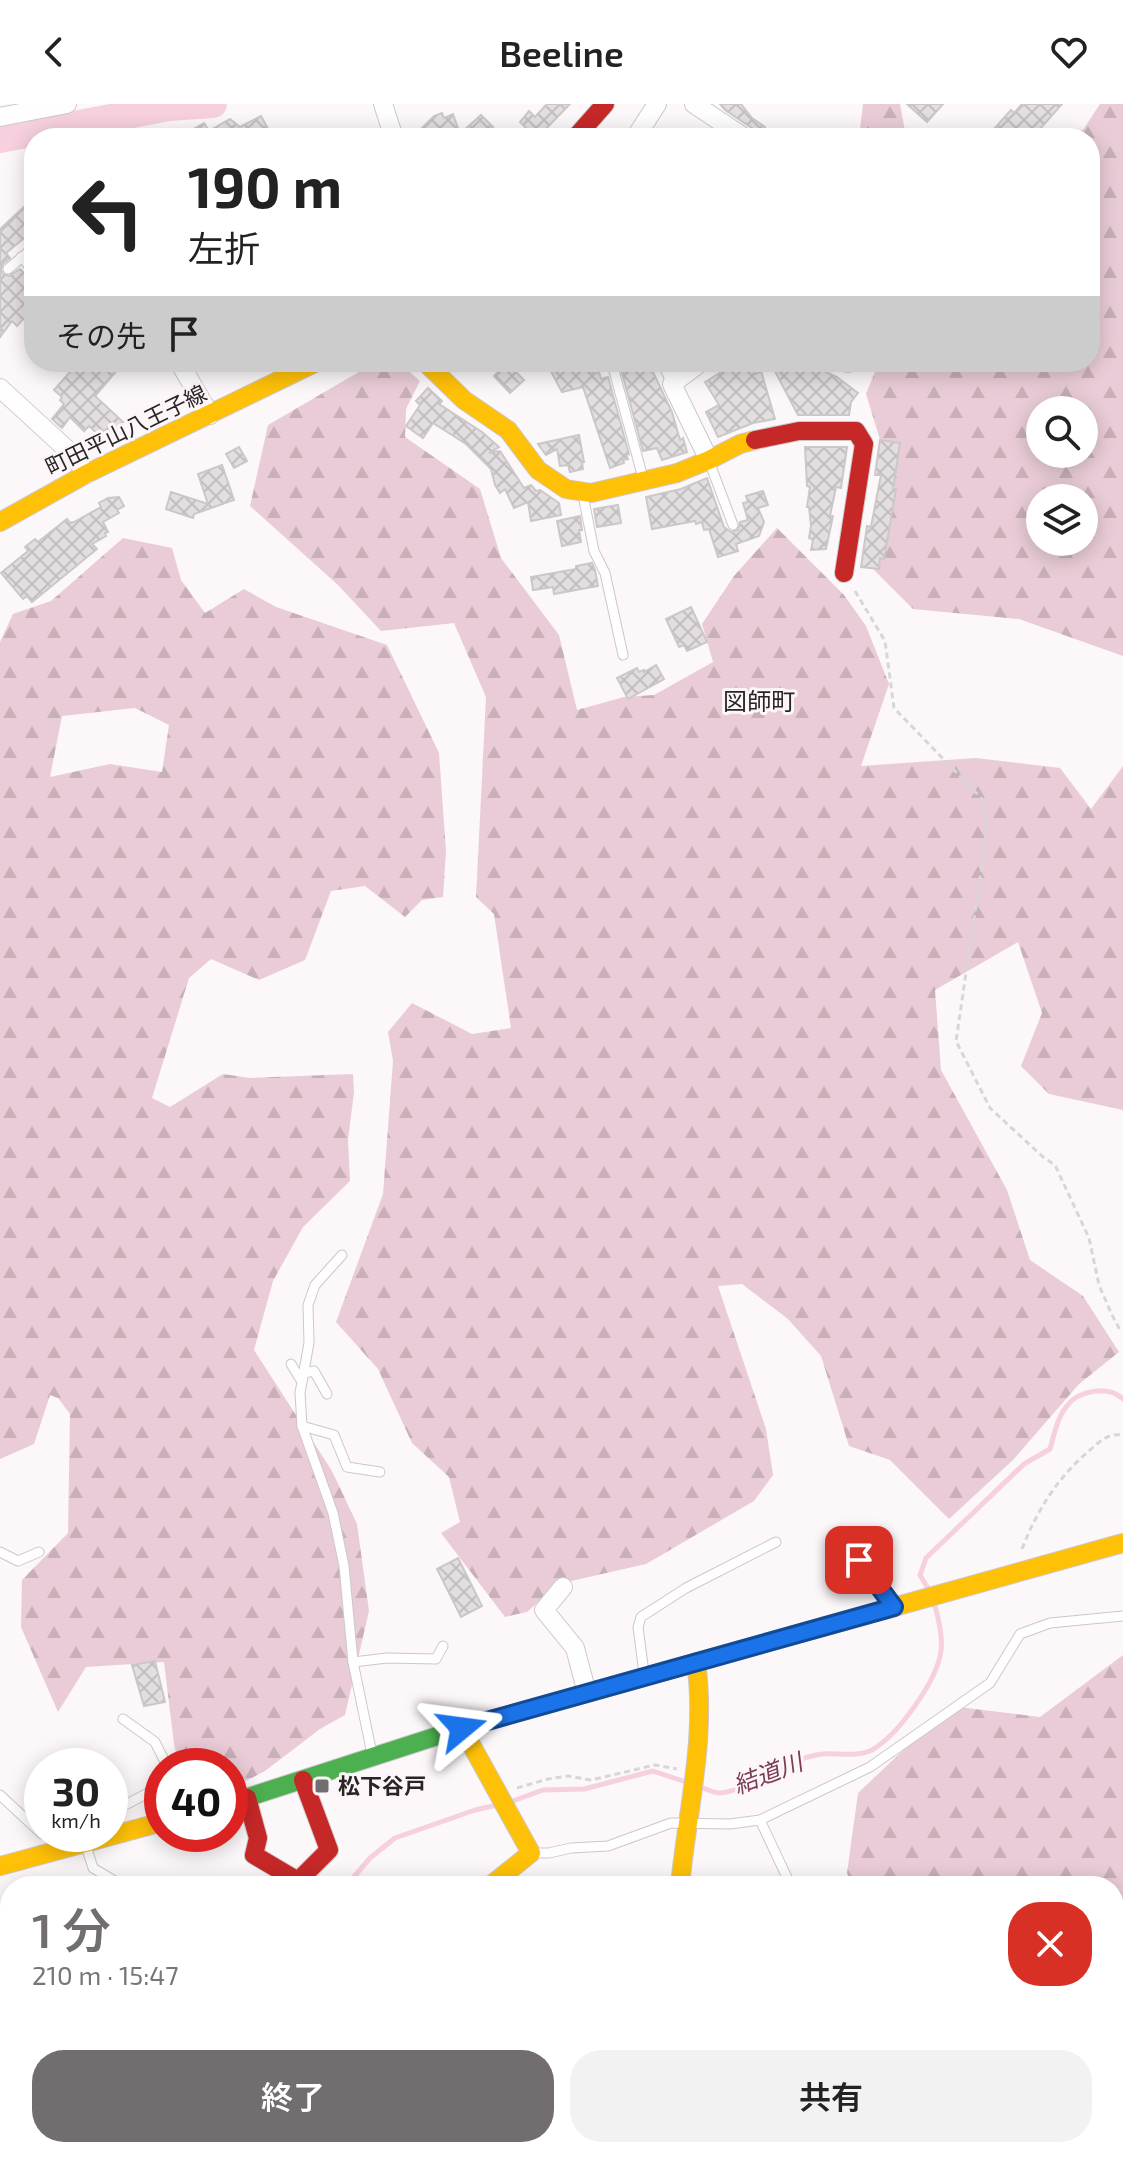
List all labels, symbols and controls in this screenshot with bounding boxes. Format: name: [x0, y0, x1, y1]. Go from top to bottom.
icon: back: [32, 30, 76, 74]
icon: heart: [1047, 30, 1091, 74]
text: Beeline: [499, 31, 624, 74]
text: 190 m: [188, 152, 342, 219]
icon: left: [56, 160, 160, 264]
text: 左折: [188, 226, 260, 269]
icon: arrive: [162, 312, 206, 356]
text: その先: [56, 317, 146, 353]
street label: 町田平山八王子線: [41, 379, 210, 479]
map controls: [1026, 396, 1098, 556]
button: search: [1026, 396, 1098, 468]
button: layers: [1026, 484, 1098, 556]
district label: 図師町: [723, 686, 795, 715]
pin: [825, 1526, 893, 1594]
icon: arrive: [837, 1538, 881, 1582]
position arrow: [420, 1686, 504, 1770]
water label: 結道川: [729, 1745, 809, 1799]
speed limit sign: 40: [144, 1748, 248, 1852]
text: 30: [52, 1766, 100, 1814]
place label: 松下谷戸: [338, 1772, 426, 1798]
marker: 松下谷戸: [313, 1777, 331, 1795]
text: km/h: [51, 1808, 101, 1832]
text: 1 分: [32, 1900, 111, 1958]
button: close: [1008, 1902, 1092, 1986]
text: 210 m · 15:47: [32, 1959, 179, 1990]
button: 終了: [32, 2050, 554, 2142]
button: 共有: [570, 2050, 1092, 2142]

